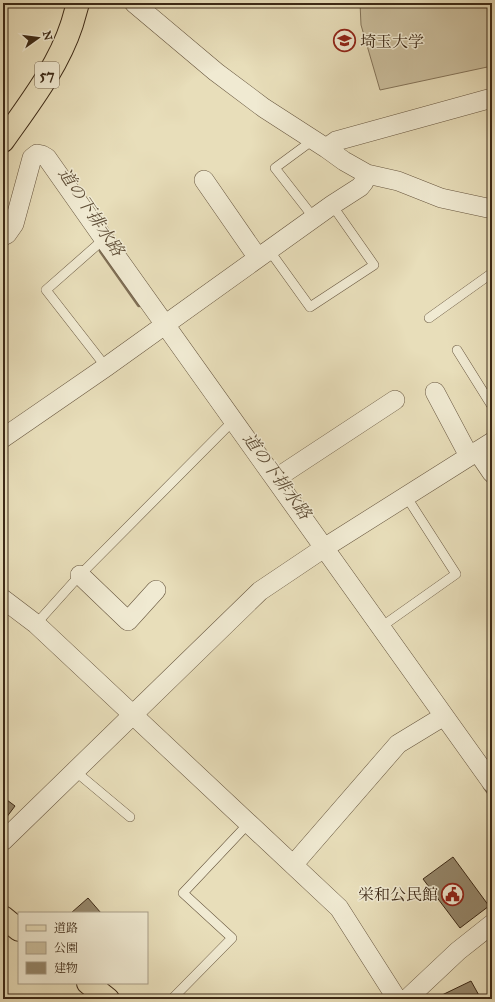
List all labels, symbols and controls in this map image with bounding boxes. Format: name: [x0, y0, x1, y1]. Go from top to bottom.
north arrow: [18, 18, 58, 58]
school or university icon: 埼玉大学: [332, 28, 358, 54]
text: N: [40, 30, 55, 42]
place label: 埼玉大学: [360, 32, 424, 51]
road number: 57: [35, 62, 59, 88]
water label: 道の下排水路: [54, 164, 129, 261]
water label: 道の下排水路: [239, 429, 316, 524]
public building icon: 栄和公民館: [440, 881, 466, 907]
place label: 栄和公民館: [358, 885, 438, 904]
legend: [18, 912, 148, 984]
text: 道路: [54, 921, 78, 935]
text: 公園: [54, 941, 78, 955]
text: 建物: [54, 961, 78, 975]

